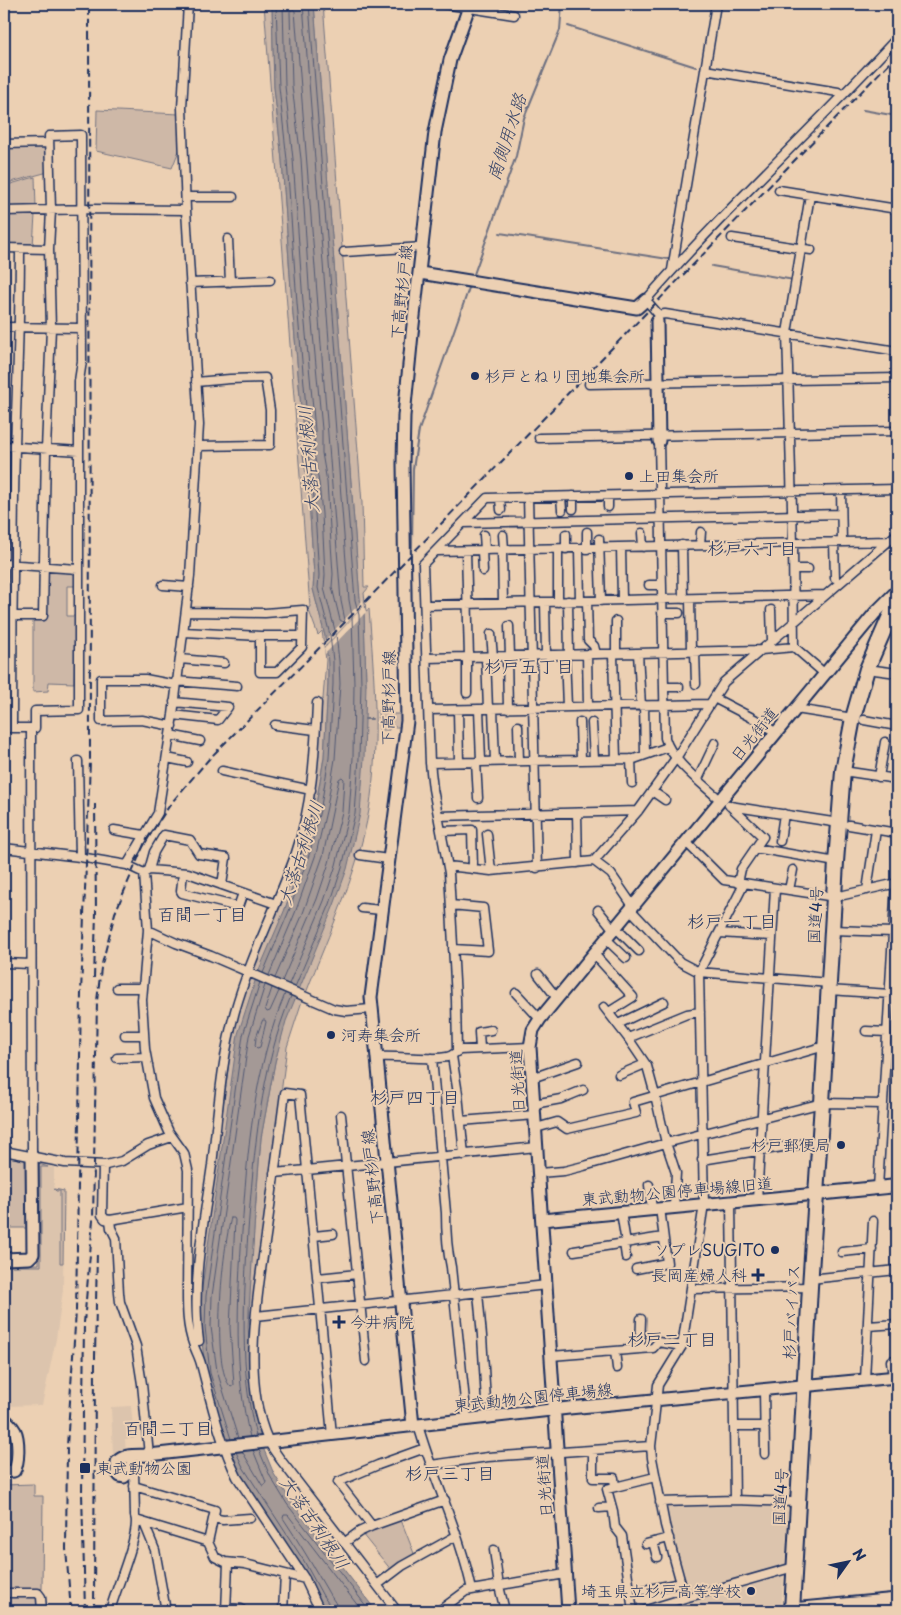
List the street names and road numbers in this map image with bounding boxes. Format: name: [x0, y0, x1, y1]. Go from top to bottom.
street label: 下高野杉戸線: [383, 243, 417, 341]
street label: 下高野杉戸線: [374, 650, 400, 746]
street label: 日光街道: [724, 701, 783, 766]
street label: 国道4号: [800, 885, 828, 945]
street label: 日光街道: [502, 1048, 530, 1114]
street label: 下高野杉戸線: [354, 1128, 388, 1226]
street label: 東武動物公園停車場線旧道: [580, 1170, 774, 1210]
street label: 杉戸バイパス: [776, 1264, 804, 1360]
street label: 東武動物公園停車場線: [452, 1376, 614, 1416]
street label: 日光街道: [529, 1453, 557, 1519]
street label: 国道4号: [765, 1467, 793, 1527]

